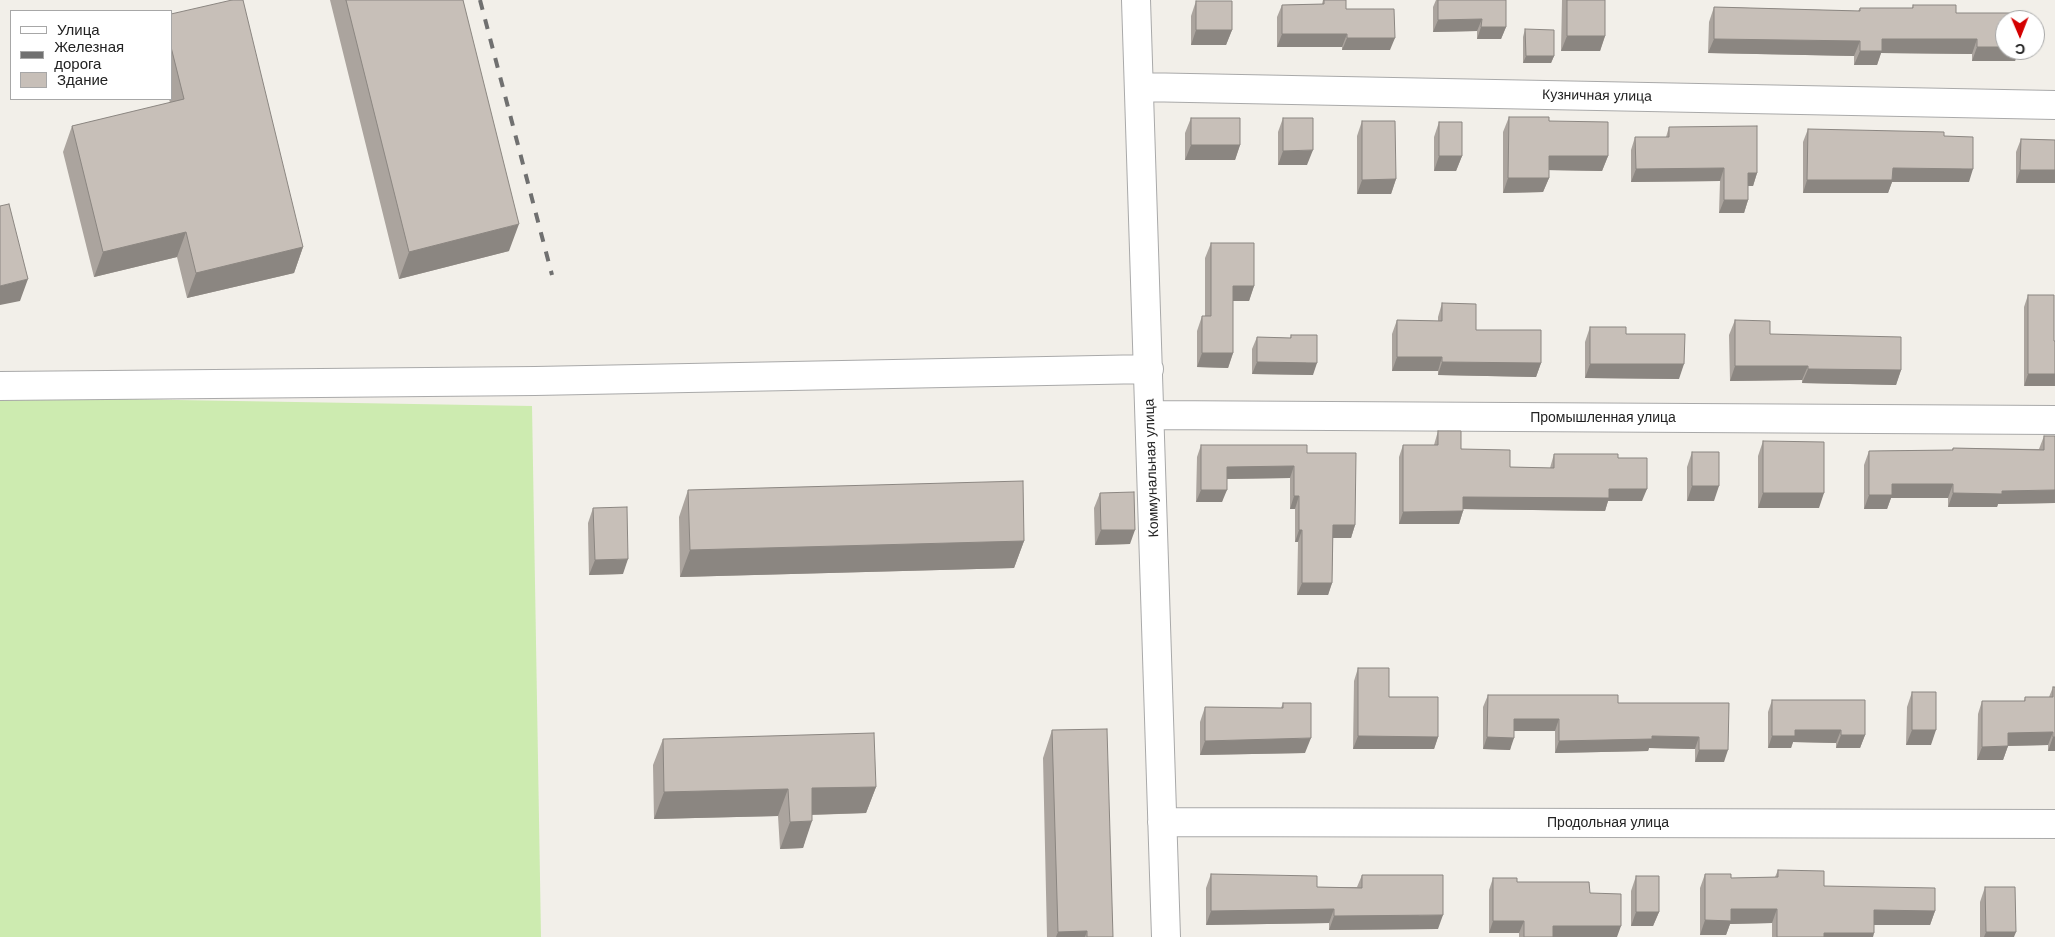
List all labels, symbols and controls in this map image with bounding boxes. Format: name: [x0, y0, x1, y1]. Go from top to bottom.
legend: [10, 10, 172, 100]
north arrow: [1995, 10, 2045, 60]
text: Улица: [57, 21, 100, 38]
text: Железная дорога: [54, 38, 124, 72]
text: С: [2015, 41, 2025, 57]
text: Здание: [57, 71, 108, 88]
street label: Кузничная улица: [1542, 87, 1652, 105]
street label: Коммунальная улица: [1141, 398, 1163, 538]
street label: Промышленная улица: [1530, 410, 1676, 426]
street label: Продольная улица: [1547, 815, 1669, 831]

